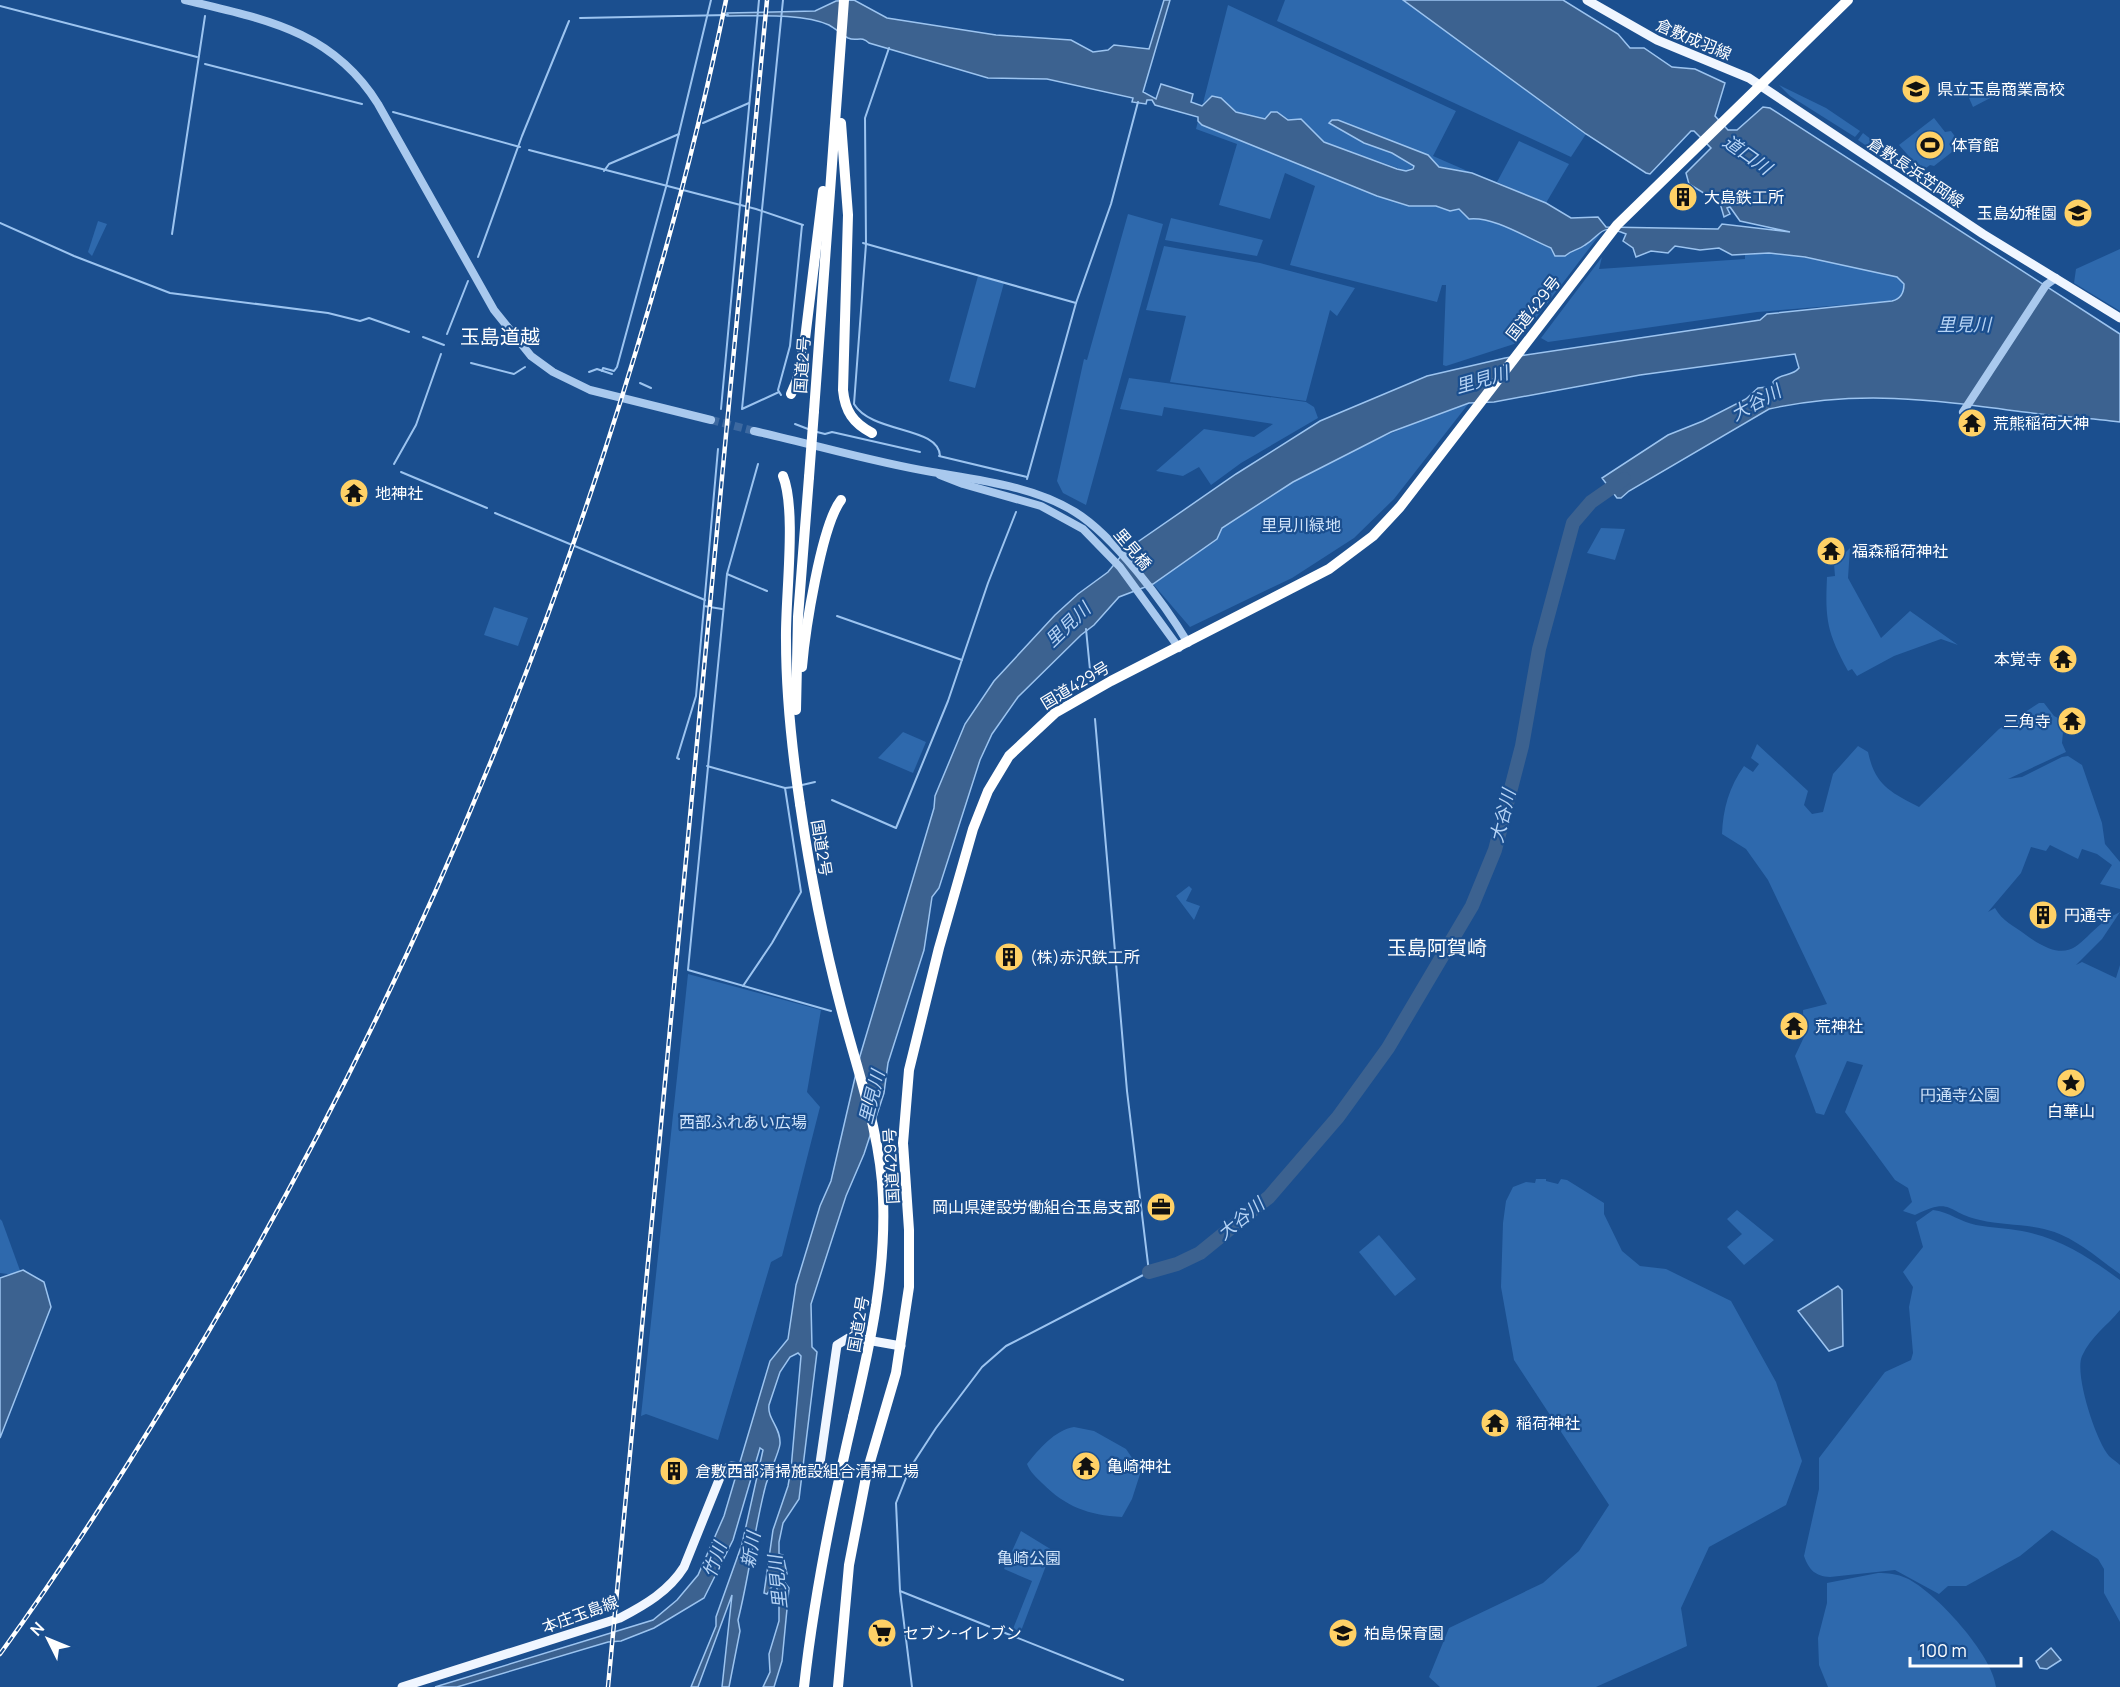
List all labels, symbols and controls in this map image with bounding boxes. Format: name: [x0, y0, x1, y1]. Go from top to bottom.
street label: 倉敷成羽線: [1653, 13, 1735, 65]
school or university icon: 県立玉島商業高校: [1900, 73, 1932, 105]
place label: 県立玉島商業高校: [1937, 78, 2065, 100]
water label: 道口川: [1719, 129, 1778, 181]
sports icon: 体育館: [1914, 129, 1946, 161]
street label: 倉敷長浜笠岡線: [1863, 132, 1969, 212]
place label: 体育館: [1951, 134, 1999, 156]
building icon: 大島鉄工所: [1667, 181, 1699, 213]
place label: 大島鉄工所: [1704, 186, 1784, 208]
school or university icon: 玉島幼稚園: [2062, 197, 2094, 229]
place label: 玉島幼稚園: [1977, 202, 2057, 224]
street label: 国道429号: [1501, 271, 1565, 345]
water label: 里見川: [1937, 312, 1993, 336]
district label: 玉島道越: [460, 323, 540, 350]
street label: 国道2号: [789, 336, 815, 394]
water label: 里見川: [1452, 360, 1513, 398]
water label: 大谷川: [1726, 378, 1787, 426]
temple icon: 荒熊稲荷大神: [1956, 407, 1988, 439]
place label: 荒熊稲荷大神: [1993, 412, 2089, 434]
temple icon: 地神社: [338, 477, 370, 509]
place label: 地神社: [375, 482, 423, 504]
park label: 里見川緑地: [1261, 514, 1341, 536]
street label: 里見橋: [1109, 524, 1157, 574]
temple icon: 福森稲荷神社: [1815, 535, 1847, 567]
place label: 福森稲荷神社: [1852, 540, 1948, 562]
water label: 里見川: [1040, 596, 1097, 652]
temple icon: 本覚寺: [2047, 643, 2079, 675]
place label: 本覚寺: [1994, 648, 2042, 670]
street label: 国道429号: [1037, 656, 1113, 714]
temple icon: 三角寺: [2056, 705, 2088, 737]
place label: 三角寺: [2003, 710, 2051, 732]
water label: 大谷川: [1484, 785, 1521, 845]
street label: 国道2号: [807, 818, 837, 878]
building icon: 円通寺: [2027, 899, 2059, 931]
place label: 円通寺: [2064, 904, 2112, 926]
district label: 玉島阿賀崎: [1387, 934, 1487, 961]
building icon: (株)赤沢鉄工所: [993, 941, 1025, 973]
place label: (株)赤沢鉄工所: [1030, 946, 1140, 968]
temple icon: 荒神社: [1778, 1010, 1810, 1042]
place label: 荒神社: [1815, 1015, 1863, 1037]
water label: 里見川: [853, 1066, 890, 1126]
place icon: 白華山: [2055, 1067, 2087, 1099]
park label: 円通寺公園: [1920, 1084, 2000, 1106]
place label: 白華山: [2047, 1100, 2095, 1122]
park label: 西部ふれあい広場: [679, 1111, 807, 1133]
street label: 国道429号: [878, 1127, 904, 1205]
office icon: 岡山県建設労働組合玉島支部: [1145, 1191, 1177, 1223]
water label: 大谷川: [1212, 1191, 1270, 1245]
place label: 岡山県建設労働組合玉島支部: [932, 1196, 1140, 1218]
street label: 国道2号: [842, 1294, 874, 1354]
temple icon: 稲荷神社: [1479, 1407, 1511, 1439]
place label: 稲荷神社: [1516, 1412, 1580, 1434]
temple icon: 亀崎神社: [1070, 1450, 1102, 1482]
building icon: 倉敷西部清掃施設組合清掃工場: [658, 1455, 690, 1487]
place label: 亀崎神社: [1107, 1455, 1171, 1477]
place label: 倉敷西部清掃施設組合清掃工場: [695, 1460, 919, 1482]
water label: 新川: [735, 1528, 765, 1570]
water label: 竹川: [697, 1537, 732, 1581]
park label: 亀崎公園: [997, 1547, 1061, 1569]
water label: 里見川: [762, 1552, 792, 1610]
street label: 本庄玉島線: [539, 1590, 621, 1638]
north arrow: [18, 1609, 78, 1669]
text: N: [25, 1617, 49, 1640]
supermarket icon: セブン-イレブン: [866, 1617, 898, 1649]
school or university icon: 柏島保育園: [1327, 1617, 1359, 1649]
place label: セブン-イレブン: [903, 1622, 1022, 1644]
place label: 柏島保育園: [1364, 1622, 1444, 1644]
scale bar: [1910, 1630, 2021, 1668]
text: 100 m: [1919, 1638, 1967, 1662]

